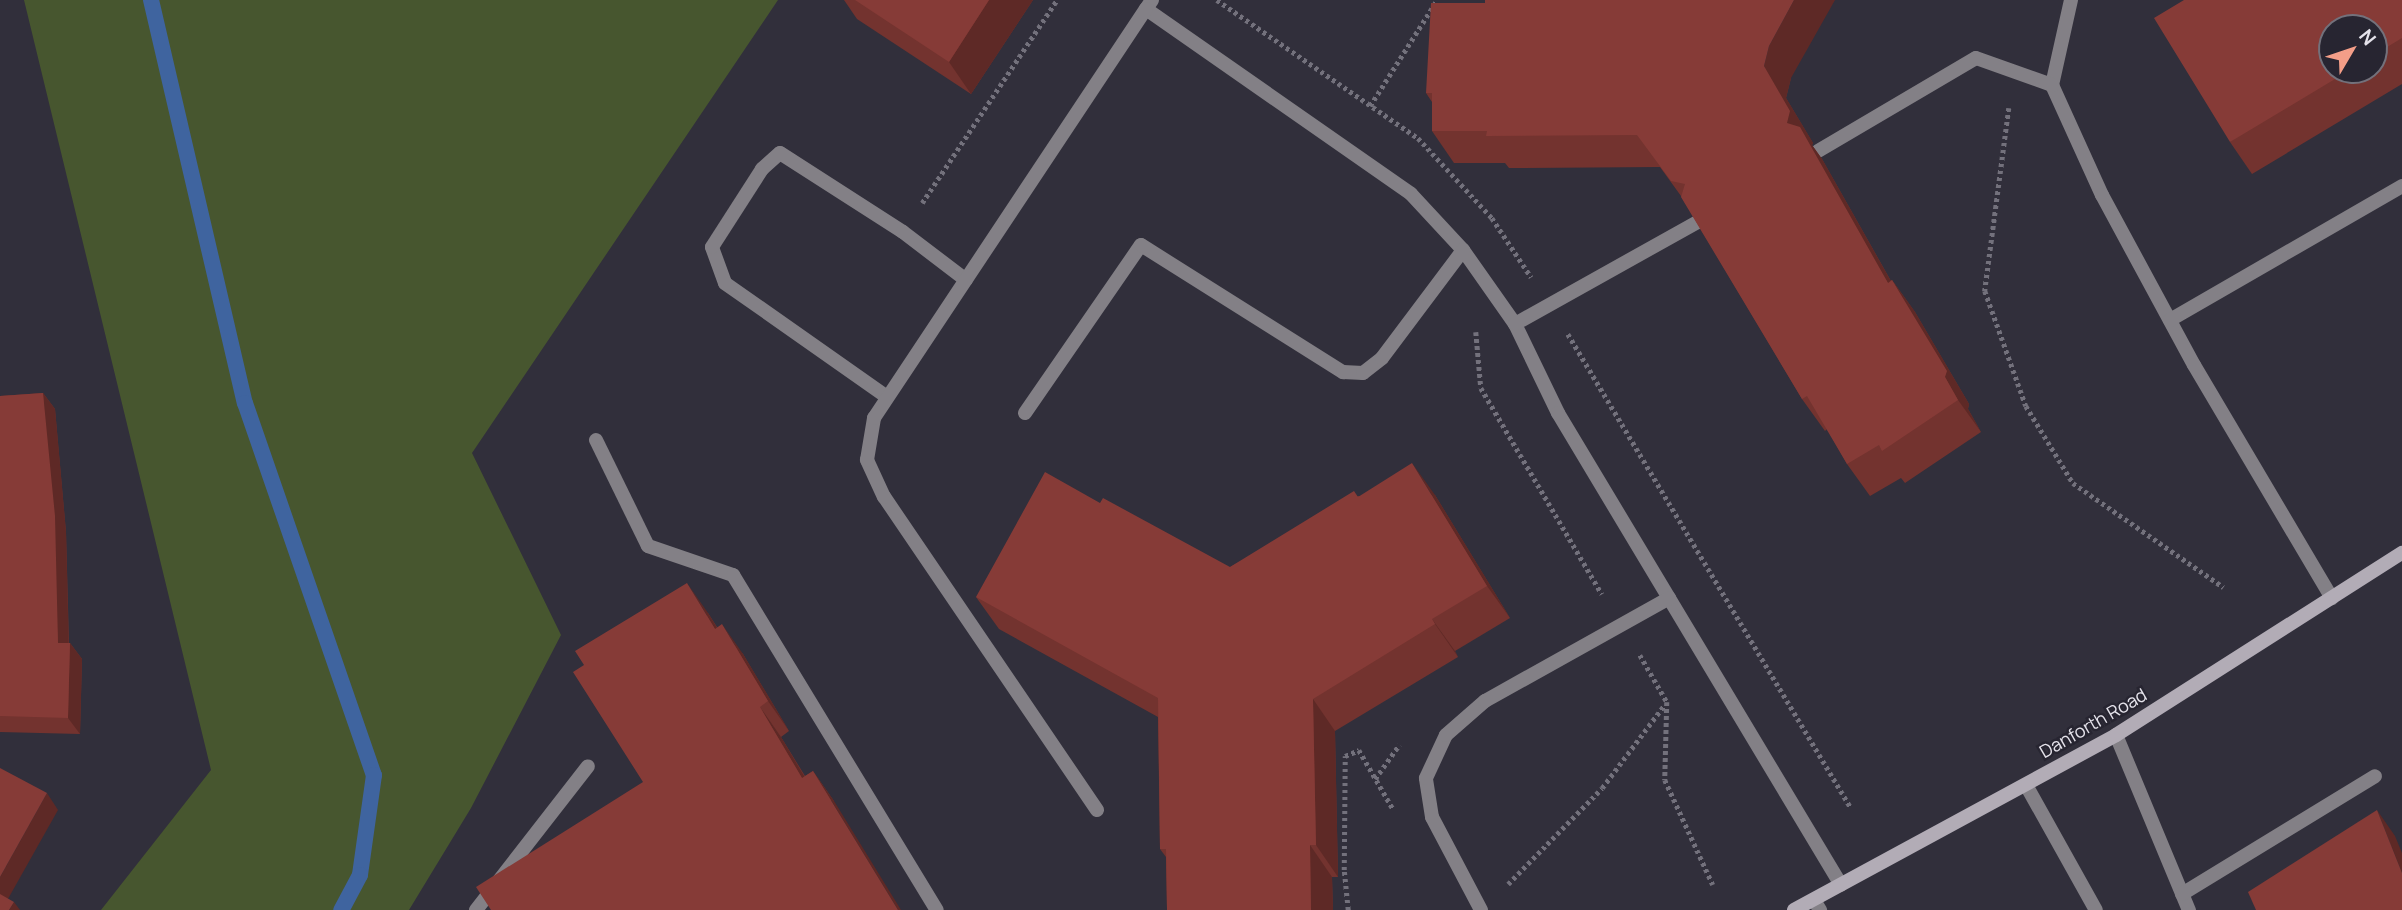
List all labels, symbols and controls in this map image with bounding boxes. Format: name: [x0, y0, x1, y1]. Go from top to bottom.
north arrow: [2318, 14, 2388, 84]
text: N: [2353, 24, 2382, 51]
street label: Danforth Road: [2036, 684, 2150, 762]

